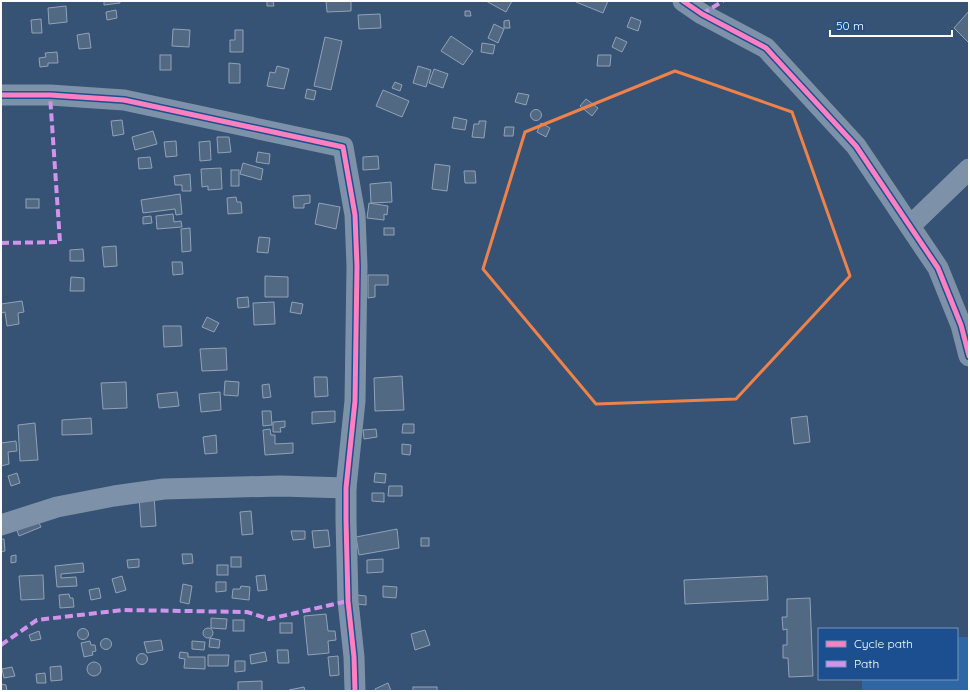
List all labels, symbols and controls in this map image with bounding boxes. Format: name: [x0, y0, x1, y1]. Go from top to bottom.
scale bar: [830, 12, 952, 38]
text: 50 m: [836, 18, 864, 33]
legend: [818, 628, 958, 680]
text: Cycle path: [854, 636, 913, 651]
text: Path: [854, 656, 879, 671]

